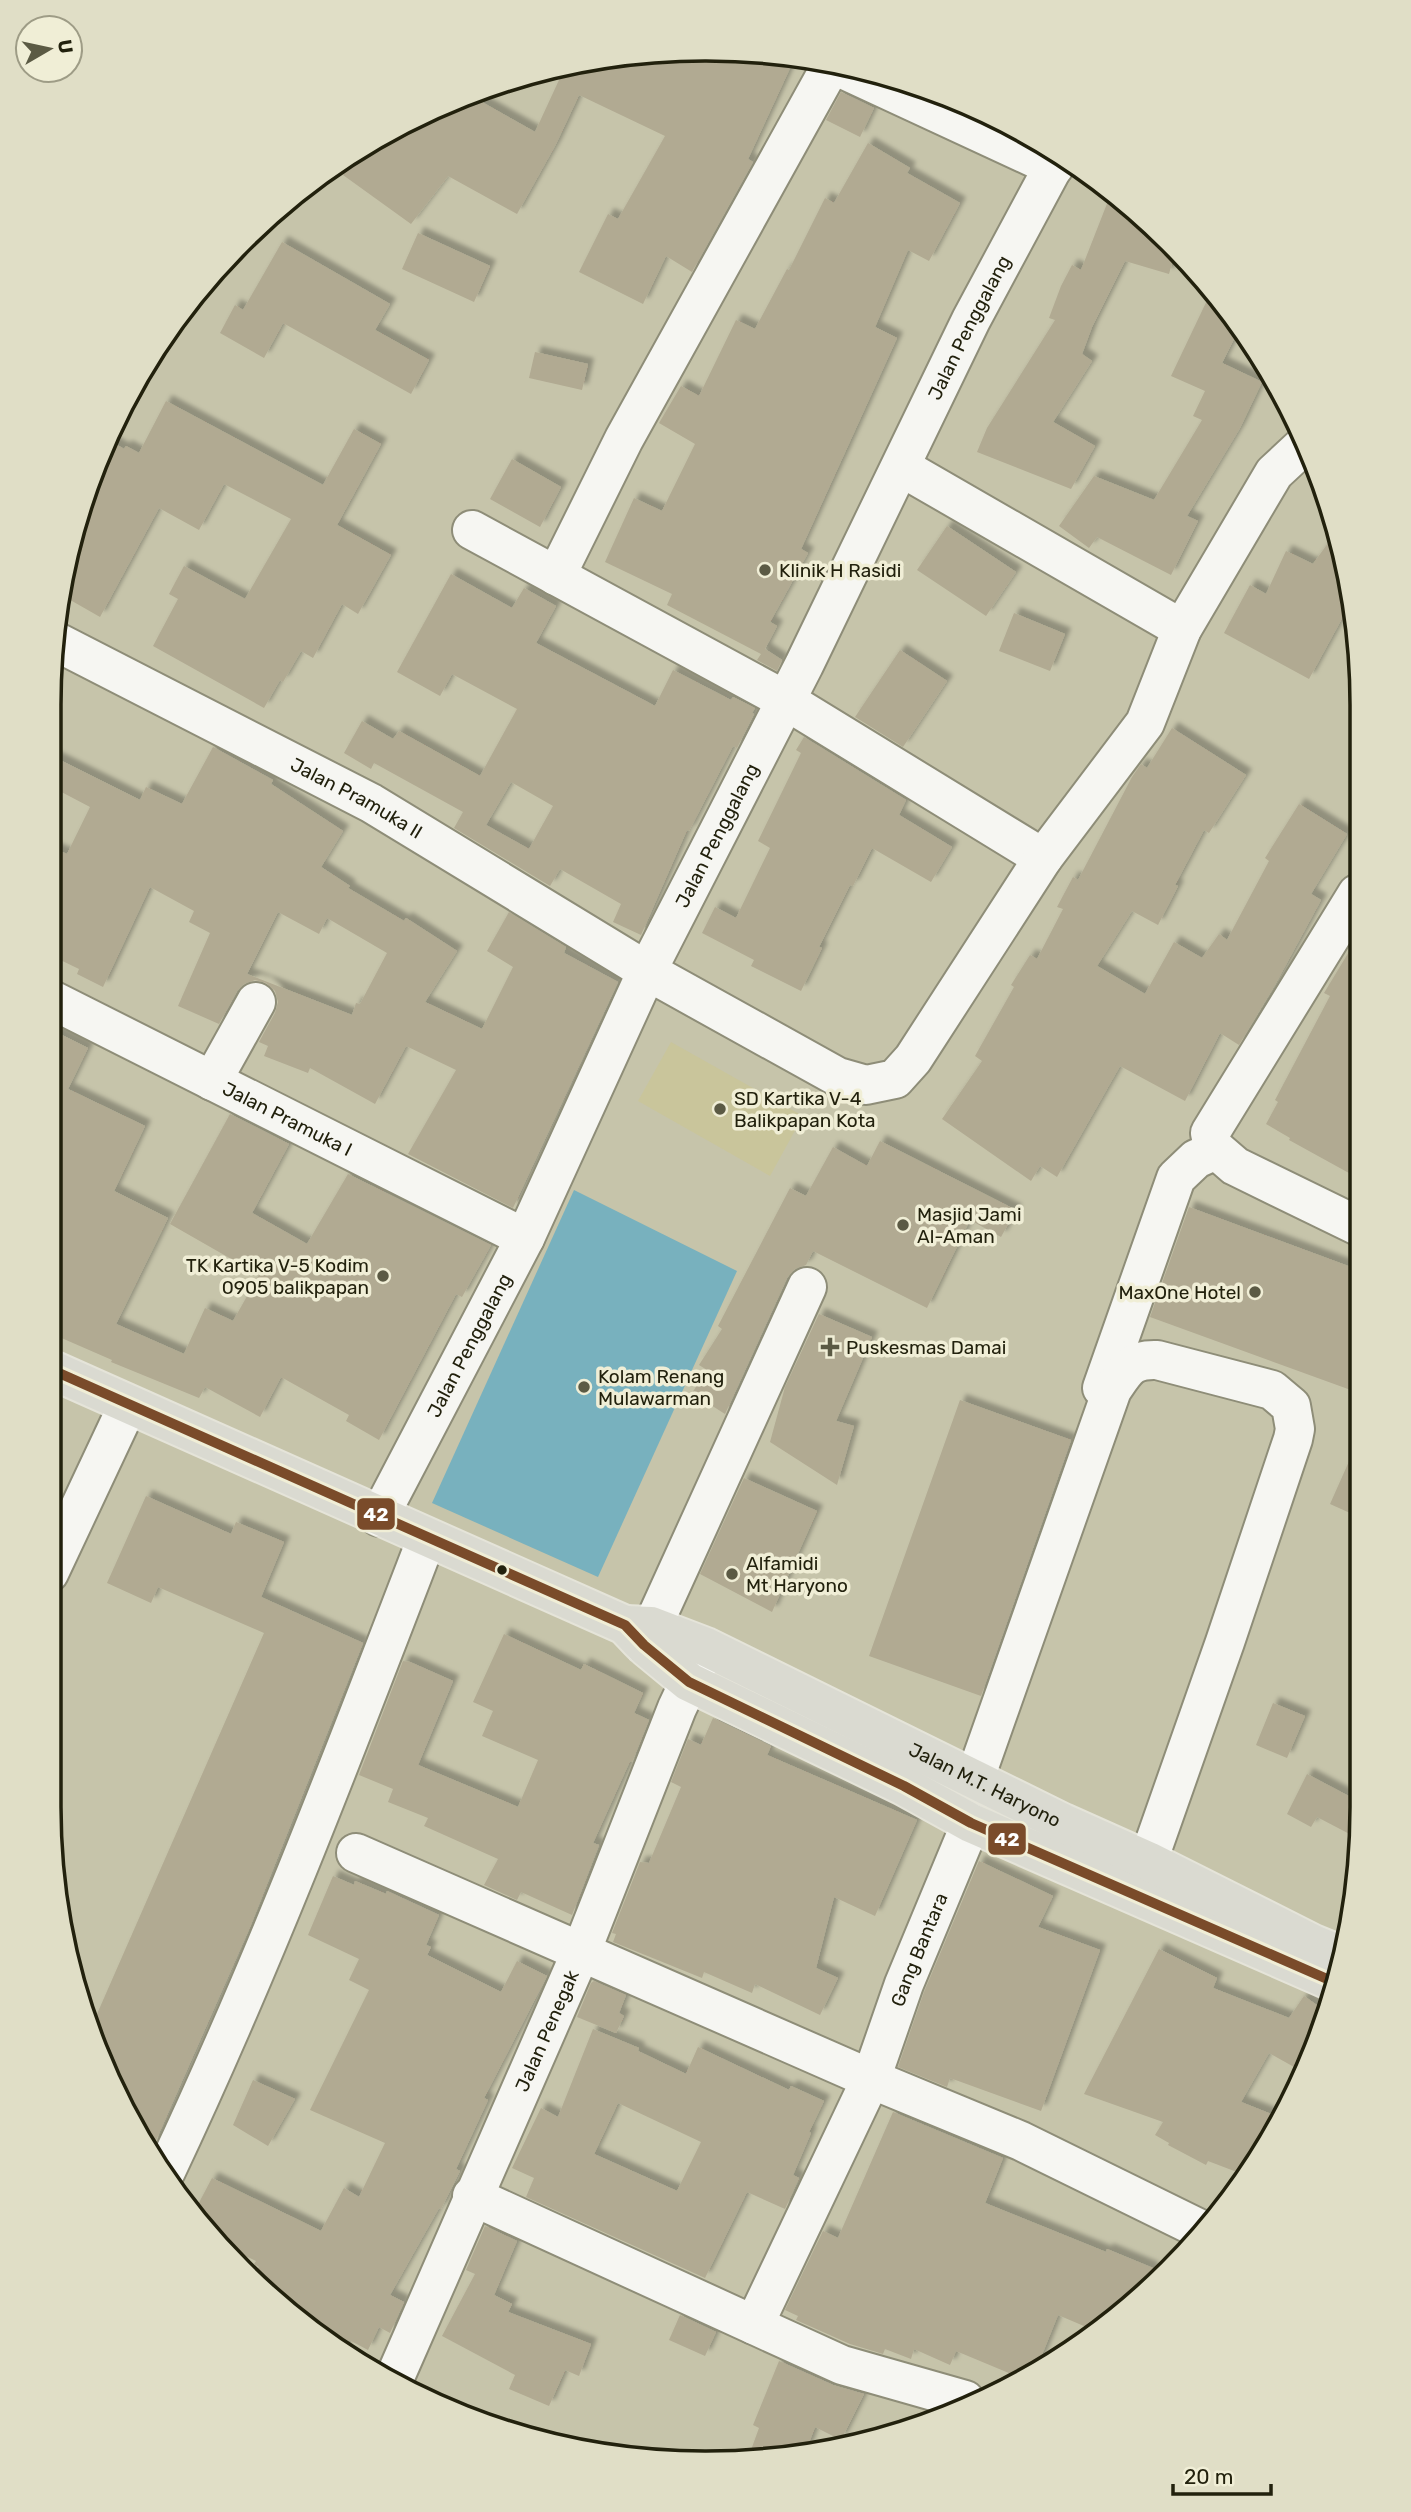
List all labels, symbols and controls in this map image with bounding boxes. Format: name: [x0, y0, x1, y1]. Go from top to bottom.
north arrow: [14, 14, 84, 84]
text: U: [53, 38, 78, 55]
street label: Jalan Penggalang: [923, 251, 1016, 404]
place label: Klinik H Rasidi: [779, 559, 901, 582]
marker: Klinik H Rasidi: [757, 562, 773, 578]
street label: Jalan Pramuka II: [287, 753, 427, 844]
street label: Jalan Penggalang: [671, 759, 764, 912]
street label: Jalan Pramuka I: [219, 1077, 356, 1161]
place label: SD Kartika V-4 Balikpapan Kota: [734, 1087, 876, 1132]
marker: SD Kartika V-4 Balikpapan Kota: [712, 1101, 728, 1117]
place label: Masjid Jami Al-Aman: [917, 1203, 1022, 1248]
marker: Masjid Jami Al-Aman: [895, 1217, 911, 1233]
place label: TK Kartika V-5 Kodim 0905 balikpapan: [186, 1254, 369, 1299]
marker: TK Kartika V-5 Kodim 0905 balikpapan: [375, 1268, 391, 1284]
street label: Jalan Penggalang: [422, 1269, 516, 1421]
place label: MaxOne Hotel: [1118, 1281, 1241, 1304]
marker: MaxOne Hotel: [1247, 1284, 1263, 1300]
place label: Puskesmas Damai: [846, 1336, 1006, 1359]
marker: Puskesmas Damai: [820, 1337, 840, 1357]
place label: Kolam Renang Mulawarman: [598, 1365, 724, 1410]
marker: Kolam Renang Mulawarman: [576, 1379, 592, 1395]
line badge: 42: [356, 1497, 396, 1531]
text: 42: [363, 1503, 389, 1526]
place label: Alfamidi Mt Haryono: [746, 1552, 848, 1597]
unlabelled marker: [495, 1563, 509, 1577]
marker: Alfamidi Mt Haryono: [724, 1566, 740, 1582]
street label: Jalan M.T. Haryono: [905, 1738, 1065, 1832]
line badge: 42: [987, 1822, 1027, 1856]
text: 42: [994, 1828, 1020, 1851]
street label: Gang Bantara: [886, 1889, 953, 2010]
street label: Jalan Penegak: [510, 1966, 584, 2095]
scale bar: [1173, 2452, 1271, 2496]
text: 20 m: [1184, 2464, 1233, 2489]

